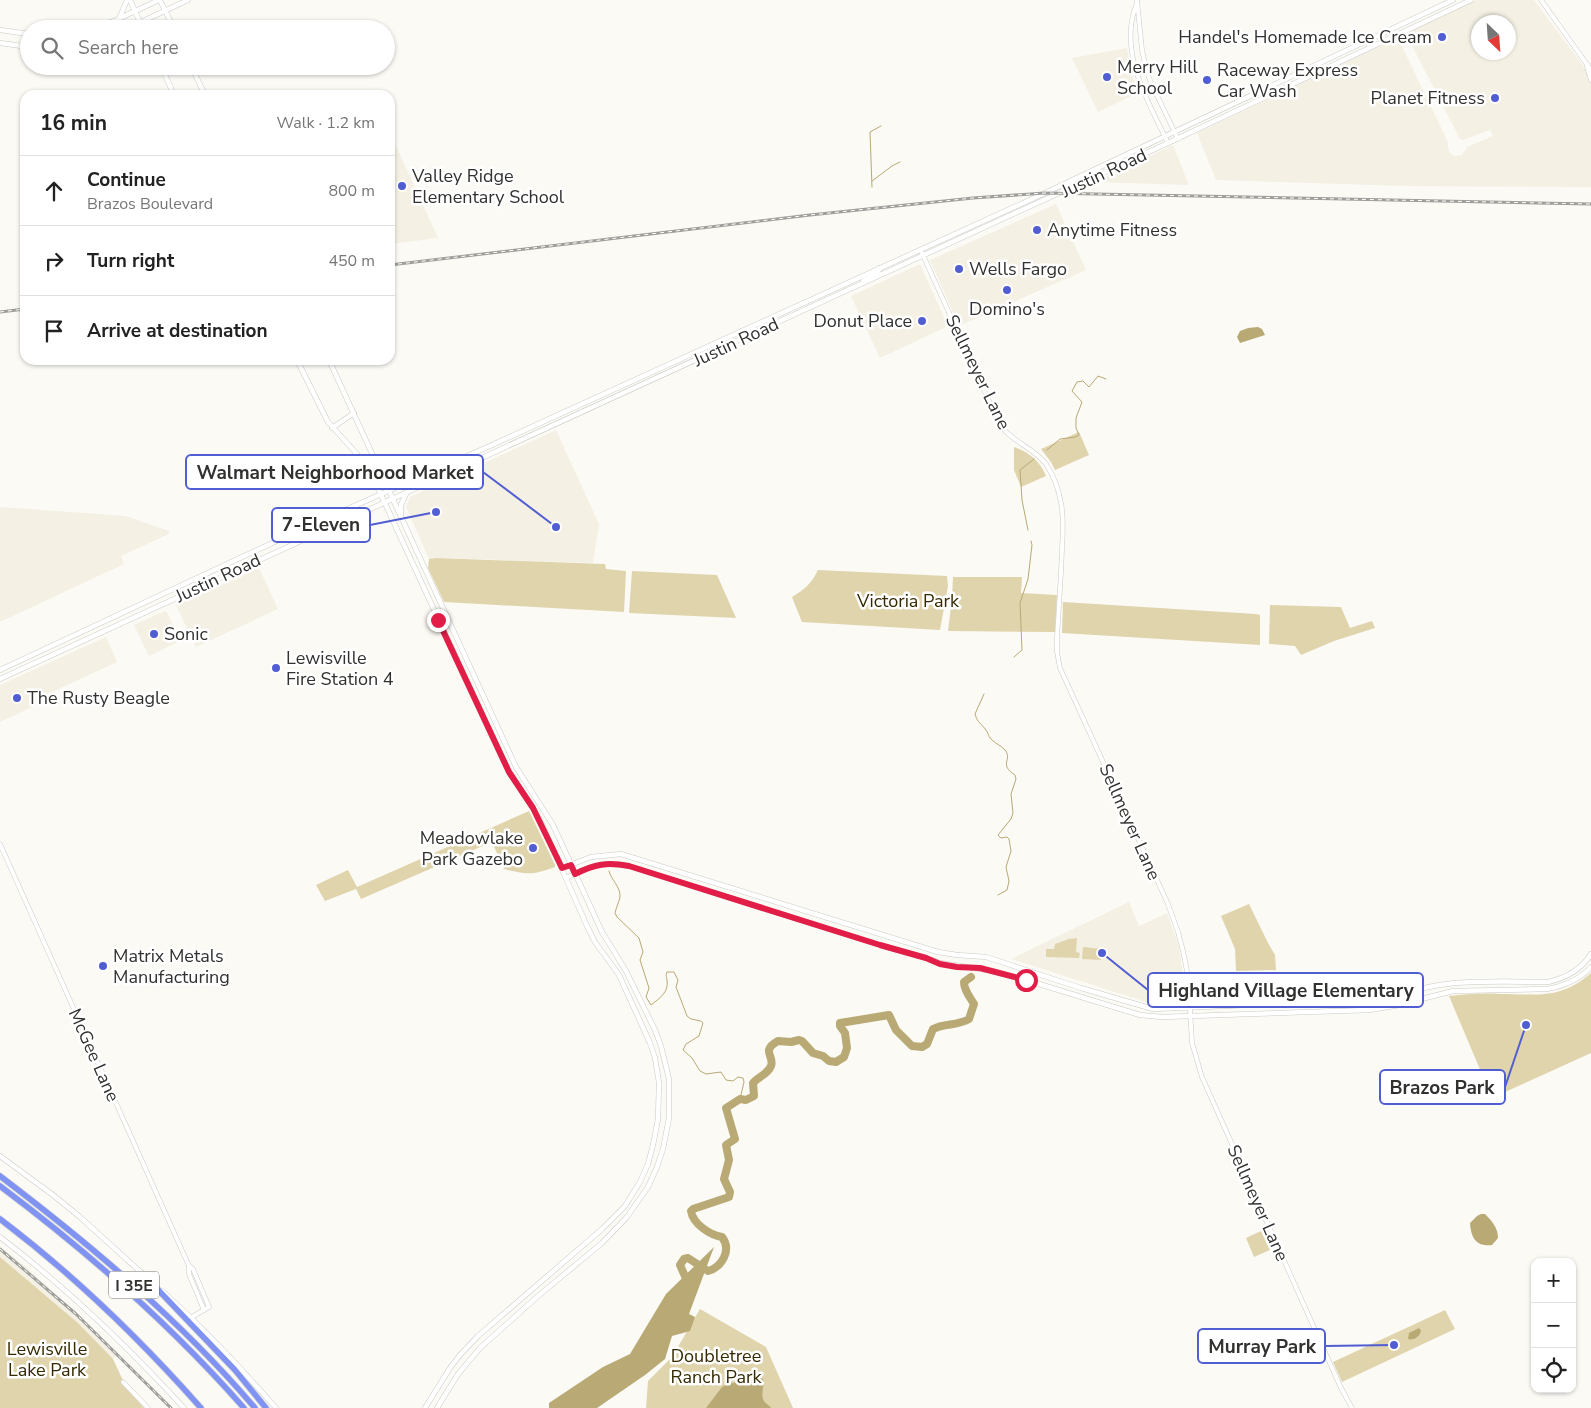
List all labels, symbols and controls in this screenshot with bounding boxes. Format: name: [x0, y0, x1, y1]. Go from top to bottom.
north arrow: [1471, 15, 1516, 60]
search box: [20, 20, 395, 75]
place label: Handel's Homemade Ice Cream: [1178, 25, 1432, 49]
marker: Handel's Homemade Ice Cream: [1436, 31, 1448, 43]
icon: search: [38, 34, 66, 62]
text: Search here: [78, 35, 179, 61]
place label: Merry Hill School: [1117, 55, 1198, 100]
place label: Raceway Express Car Wash: [1217, 58, 1358, 103]
marker: Merry Hill School: [1101, 71, 1113, 83]
marker: Raceway Express Car Wash: [1201, 74, 1213, 86]
place label: Planet Fitness: [1371, 86, 1485, 110]
marker: Planet Fitness: [1489, 92, 1501, 104]
text: 16 min: [40, 109, 107, 137]
text: Walk · 1.2 km: [277, 112, 375, 134]
street label: Justin Road: [1056, 143, 1151, 204]
place label: Valley Ridge Elementary School: [411, 164, 565, 209]
text: Continue: [87, 167, 166, 193]
icon: ahead: [40, 177, 68, 205]
text: 800 m: [328, 180, 375, 202]
marker: Valley Ridge Elementary School: [396, 180, 408, 192]
text: Brazos Boulevard: [87, 193, 213, 215]
place label: Anytime Fitness: [1047, 218, 1177, 242]
marker: Anytime Fitness: [1031, 224, 1043, 236]
icon: right: [40, 247, 68, 275]
text: Turn right: [87, 248, 174, 274]
text: 450 m: [328, 250, 375, 272]
place label: Wells Fargo: [969, 257, 1067, 281]
marker: Wells Fargo: [953, 263, 965, 275]
marker: Domino's: [1001, 284, 1013, 296]
place label: Domino's: [969, 297, 1045, 321]
place label: Donut Place: [813, 309, 912, 333]
street label: Sellmeyer Lane: [940, 311, 1016, 433]
street label: Justin Road: [688, 312, 783, 373]
marker: Donut Place: [916, 315, 928, 327]
icon: arrive: [40, 317, 68, 345]
text: Arrive at destination: [87, 318, 268, 344]
callout: Walmart Neighborhood Market: [186, 455, 483, 489]
text: Walmart Neighborhood Market: [196, 460, 474, 486]
callout: 7-Eleven: [272, 508, 370, 542]
text: 7-Eleven: [282, 512, 360, 538]
street label: Justin Road: [170, 548, 265, 609]
park label: Victoria Park: [856, 589, 960, 613]
route end: [427, 609, 450, 632]
place label: Sonic: [164, 622, 208, 646]
marker: Sonic: [148, 628, 160, 640]
place label: Lewisville Fire Station 4: [286, 646, 394, 691]
marker: Lewisville Fire Station 4: [270, 662, 282, 674]
place label: The Rusty Beagle: [27, 686, 170, 710]
marker: The Rusty Beagle: [11, 692, 23, 704]
street label: Sellmeyer Lane: [1094, 760, 1166, 884]
place label: Meadowlake Park Gazebo: [420, 826, 523, 871]
marker: Meadowlake Park Gazebo: [527, 842, 539, 854]
place label: Matrix Metals Manufacturing: [113, 944, 230, 989]
marker: Matrix Metals Manufacturing: [97, 960, 109, 972]
route start: [1015, 969, 1038, 992]
callout: Highland Village Elementary: [1148, 973, 1423, 1007]
text: Highland Village Elementary: [1158, 978, 1415, 1004]
street label: McGee Lane: [63, 1005, 125, 1105]
callout: Brazos Park: [1380, 1070, 1505, 1104]
text: Brazos Park: [1390, 1075, 1495, 1101]
street label: Sellmeyer Lane: [1222, 1141, 1294, 1265]
map controls: [1531, 1258, 1576, 1393]
button: +: [1531, 1258, 1576, 1303]
road number: I 35E: [109, 1272, 159, 1298]
button: −: [1531, 1303, 1576, 1348]
callout: Murray Park: [1198, 1329, 1325, 1363]
text: Murray Park: [1208, 1334, 1317, 1360]
park label: Lewisville Lake Park: [7, 1337, 87, 1382]
park label: Doubletree Ranch Park: [671, 1344, 762, 1389]
button: locate: [1531, 1348, 1576, 1393]

